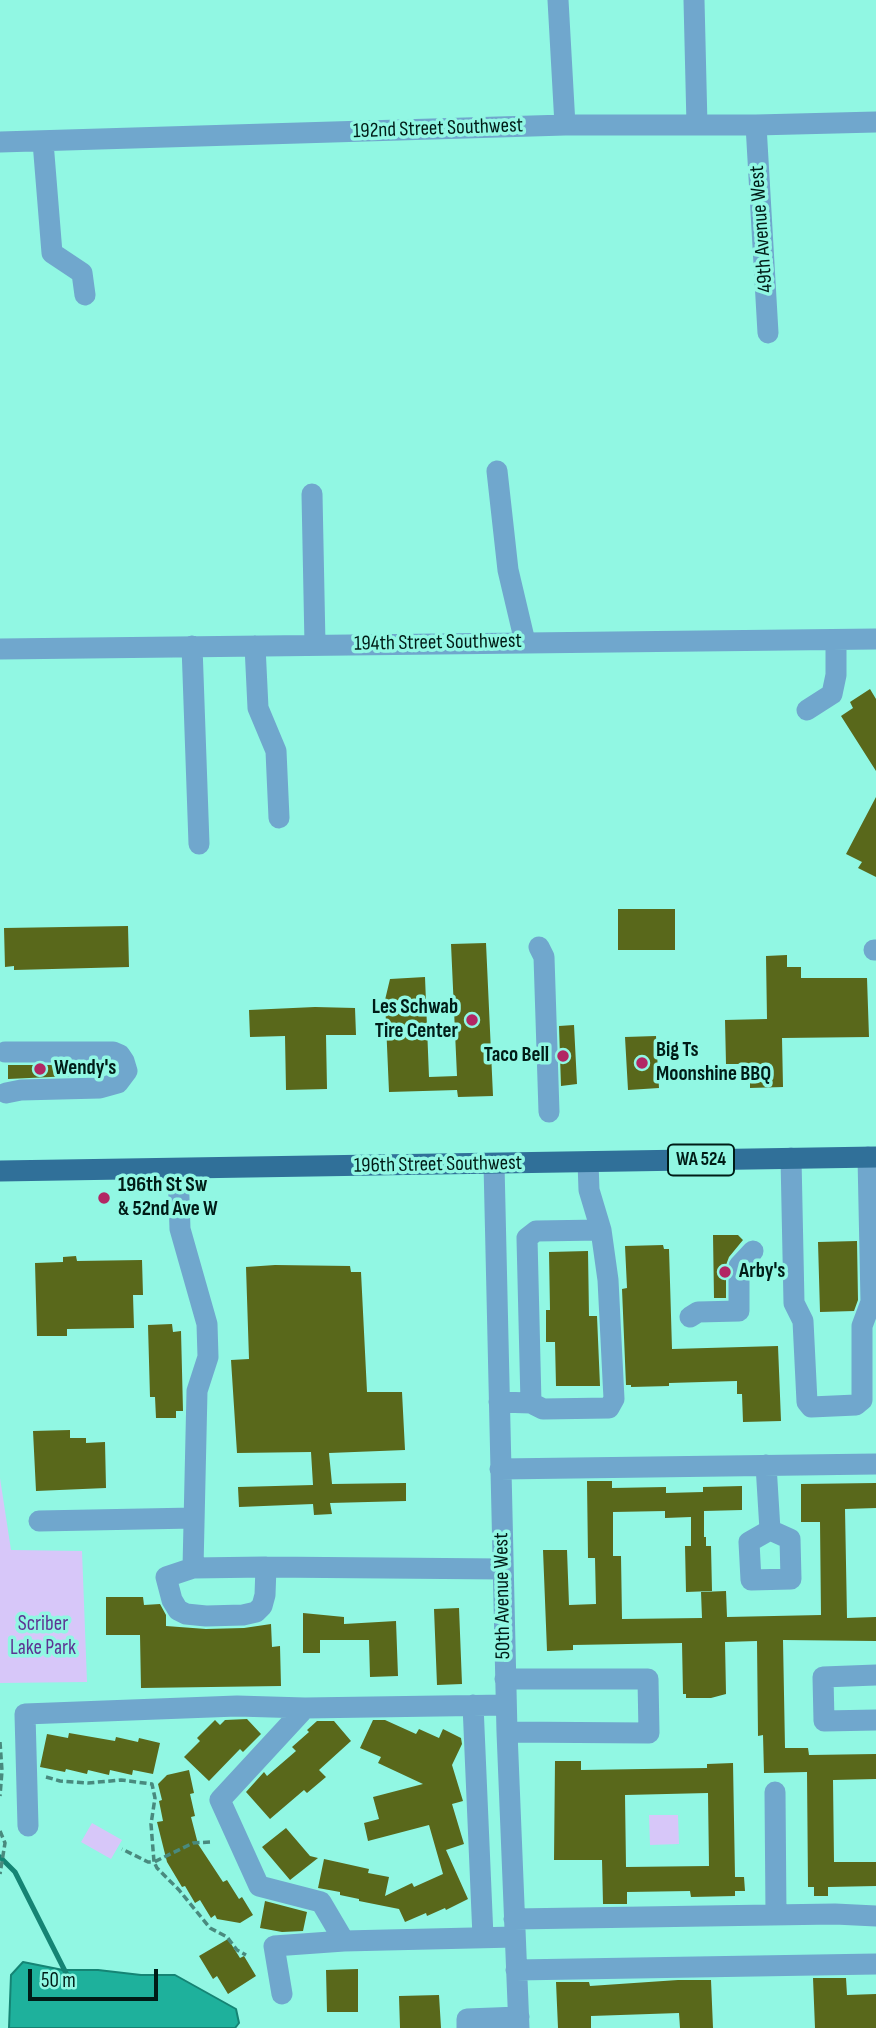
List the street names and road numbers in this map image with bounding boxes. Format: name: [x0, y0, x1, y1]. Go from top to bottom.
street label: 192nd Street Southwest: [353, 113, 523, 145]
street label: 49th Avenue West: [745, 165, 779, 293]
street label: 194th Street Southwest: [354, 629, 522, 657]
road number: WA 524: [668, 1144, 734, 1176]
street label: 196th Street Southwest: [354, 1151, 522, 1179]
street label: 50th Avenue West: [489, 1532, 517, 1660]

